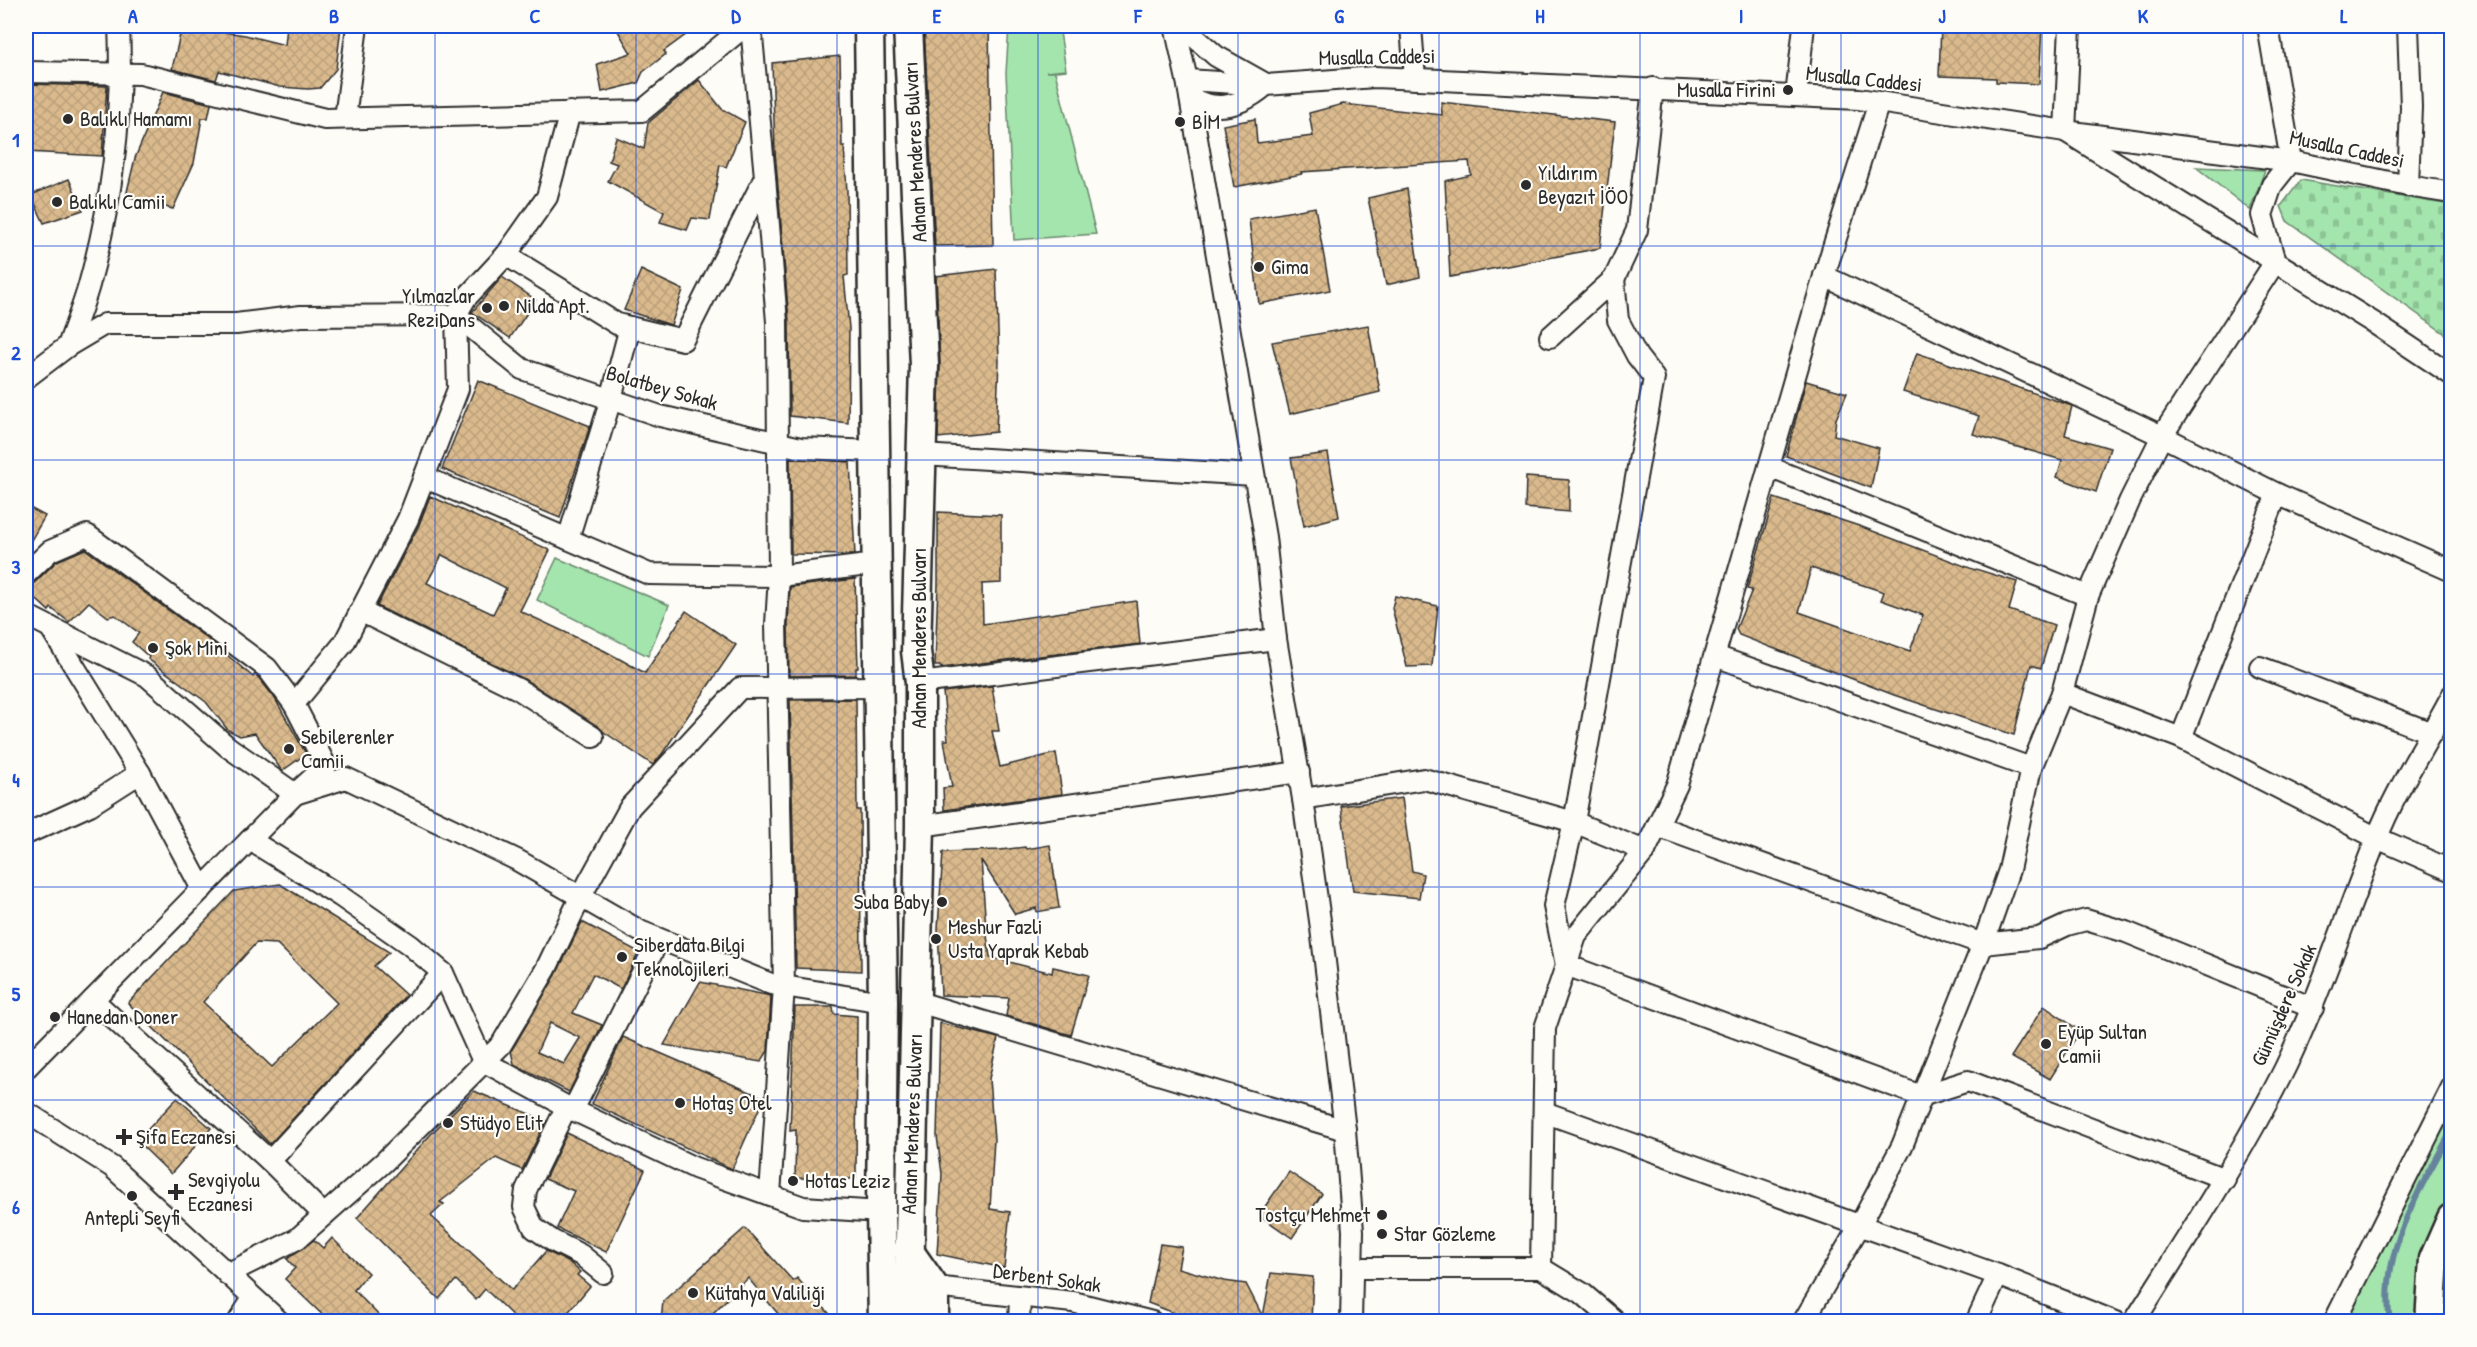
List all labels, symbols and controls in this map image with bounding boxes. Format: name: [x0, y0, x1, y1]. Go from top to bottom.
text: A: [128, 2, 138, 29]
text: B: [329, 2, 339, 29]
text: C: [530, 2, 541, 29]
text: D: [731, 2, 741, 29]
text: E: [933, 2, 942, 29]
text: F: [1133, 2, 1143, 29]
text: G: [1334, 2, 1344, 29]
text: H: [1535, 2, 1545, 29]
text: I: [1739, 2, 1743, 29]
text: J: [1938, 2, 1946, 29]
text: K: [2138, 2, 2149, 29]
text: L: [2340, 2, 2348, 29]
street label: Musalla Caddesi: [1318, 41, 1436, 72]
street label: Musalla Caddesi: [1805, 58, 1924, 99]
street label: Adnan Menderes Bulvarı: [895, 61, 934, 243]
place label: Musalla Firini: [1677, 75, 1776, 104]
marker: Musalla Firini: [1781, 83, 1795, 97]
place label: Balıklı Hamamı: [80, 104, 193, 133]
place label: BİM: [1192, 107, 1220, 136]
marker: Balıklı Hamamı: [61, 112, 75, 126]
marker: BİM: [1173, 115, 1187, 129]
street label: Musalla Caddesi: [2287, 122, 2407, 175]
text: 1: [12, 126, 20, 153]
place label: Yıldırım Beyazıt İÖO: [1538, 158, 1628, 211]
marker: Yıldırım Beyazıt İÖO: [1519, 178, 1533, 192]
place label: Balıklı Camii: [69, 187, 165, 216]
marker: Balıklı Camii: [50, 195, 64, 209]
place label: Gima: [1271, 252, 1308, 281]
marker: Gima: [1252, 260, 1266, 274]
place label: Yılmazlar ReziDans: [402, 281, 475, 334]
place label: Nilda Apt.: [516, 291, 590, 320]
marker: Nilda Apt.: [497, 299, 511, 313]
marker: Yılmazlar ReziDans: [480, 301, 494, 315]
text: 2: [11, 339, 21, 366]
street label: Bolatbey Sokak: [603, 358, 722, 417]
street label: Adnan Menderes Bulvarı: [904, 548, 933, 728]
text: 3: [12, 553, 21, 580]
place label: Şok Mini: [165, 633, 228, 662]
marker: Şok Mini: [146, 641, 160, 655]
place label: Sebilerenler Camii: [301, 722, 394, 775]
marker: Sebilerenler Camii: [282, 742, 296, 756]
text: 4: [12, 766, 20, 793]
place label: Suba Baby: [854, 887, 930, 916]
marker: Suba Baby: [935, 895, 949, 909]
place label: Meshur Fazli Usta Yaprak Kebab: [948, 912, 1089, 965]
place label: Siberdata Bilgi Teknolojileri: [634, 930, 745, 983]
marker: Meshur Fazli Usta Yaprak Kebab: [929, 932, 943, 946]
street label: Gümüşdere Sokak: [2244, 939, 2324, 1070]
marker: Siberdata Bilgi Teknolojileri: [615, 950, 629, 964]
text: 5: [12, 980, 21, 1007]
place label: Hanedan Doner: [67, 1002, 178, 1031]
marker: Hanedan Doner: [48, 1010, 62, 1024]
place label: Eyüp Sultan Camii: [2058, 1017, 2147, 1070]
street label: Adnan Menderes Bulvarı: [894, 1033, 929, 1215]
marker: Eyüp Sultan Camii: [2039, 1037, 2053, 1051]
place label: Hotaş Otel: [692, 1088, 772, 1117]
marker: Hotaş Otel: [673, 1096, 687, 1110]
place label: Stüdyo Elit: [460, 1108, 543, 1137]
marker: Stüdyo Elit: [441, 1116, 455, 1130]
place label: Şifa Eczanesi: [136, 1122, 236, 1151]
marker: Şifa Eczanesi: [117, 1130, 131, 1144]
place label: Sevgiyolu Eczanesi: [188, 1165, 260, 1218]
place label: Hotas Leziz: [805, 1166, 891, 1195]
marker: Hotas Leziz: [786, 1174, 800, 1188]
marker: Sevgiyolu Eczanesi: [169, 1185, 183, 1199]
marker: Antepli Seyfi: [125, 1189, 139, 1203]
text: 6: [12, 1193, 20, 1220]
place label: Tostçu Mehmet: [1255, 1200, 1371, 1229]
place label: Antepli Seyfi: [85, 1203, 180, 1232]
marker: Tostçu Mehmet: [1375, 1208, 1389, 1222]
place label: Star Gözleme: [1394, 1219, 1496, 1248]
marker: Star Gözleme: [1375, 1227, 1389, 1241]
street label: Derbent Sokak: [991, 1256, 1103, 1299]
place label: Kütahya Valiliği: [705, 1278, 825, 1307]
marker: Kütahya Valiliği: [686, 1286, 700, 1300]

